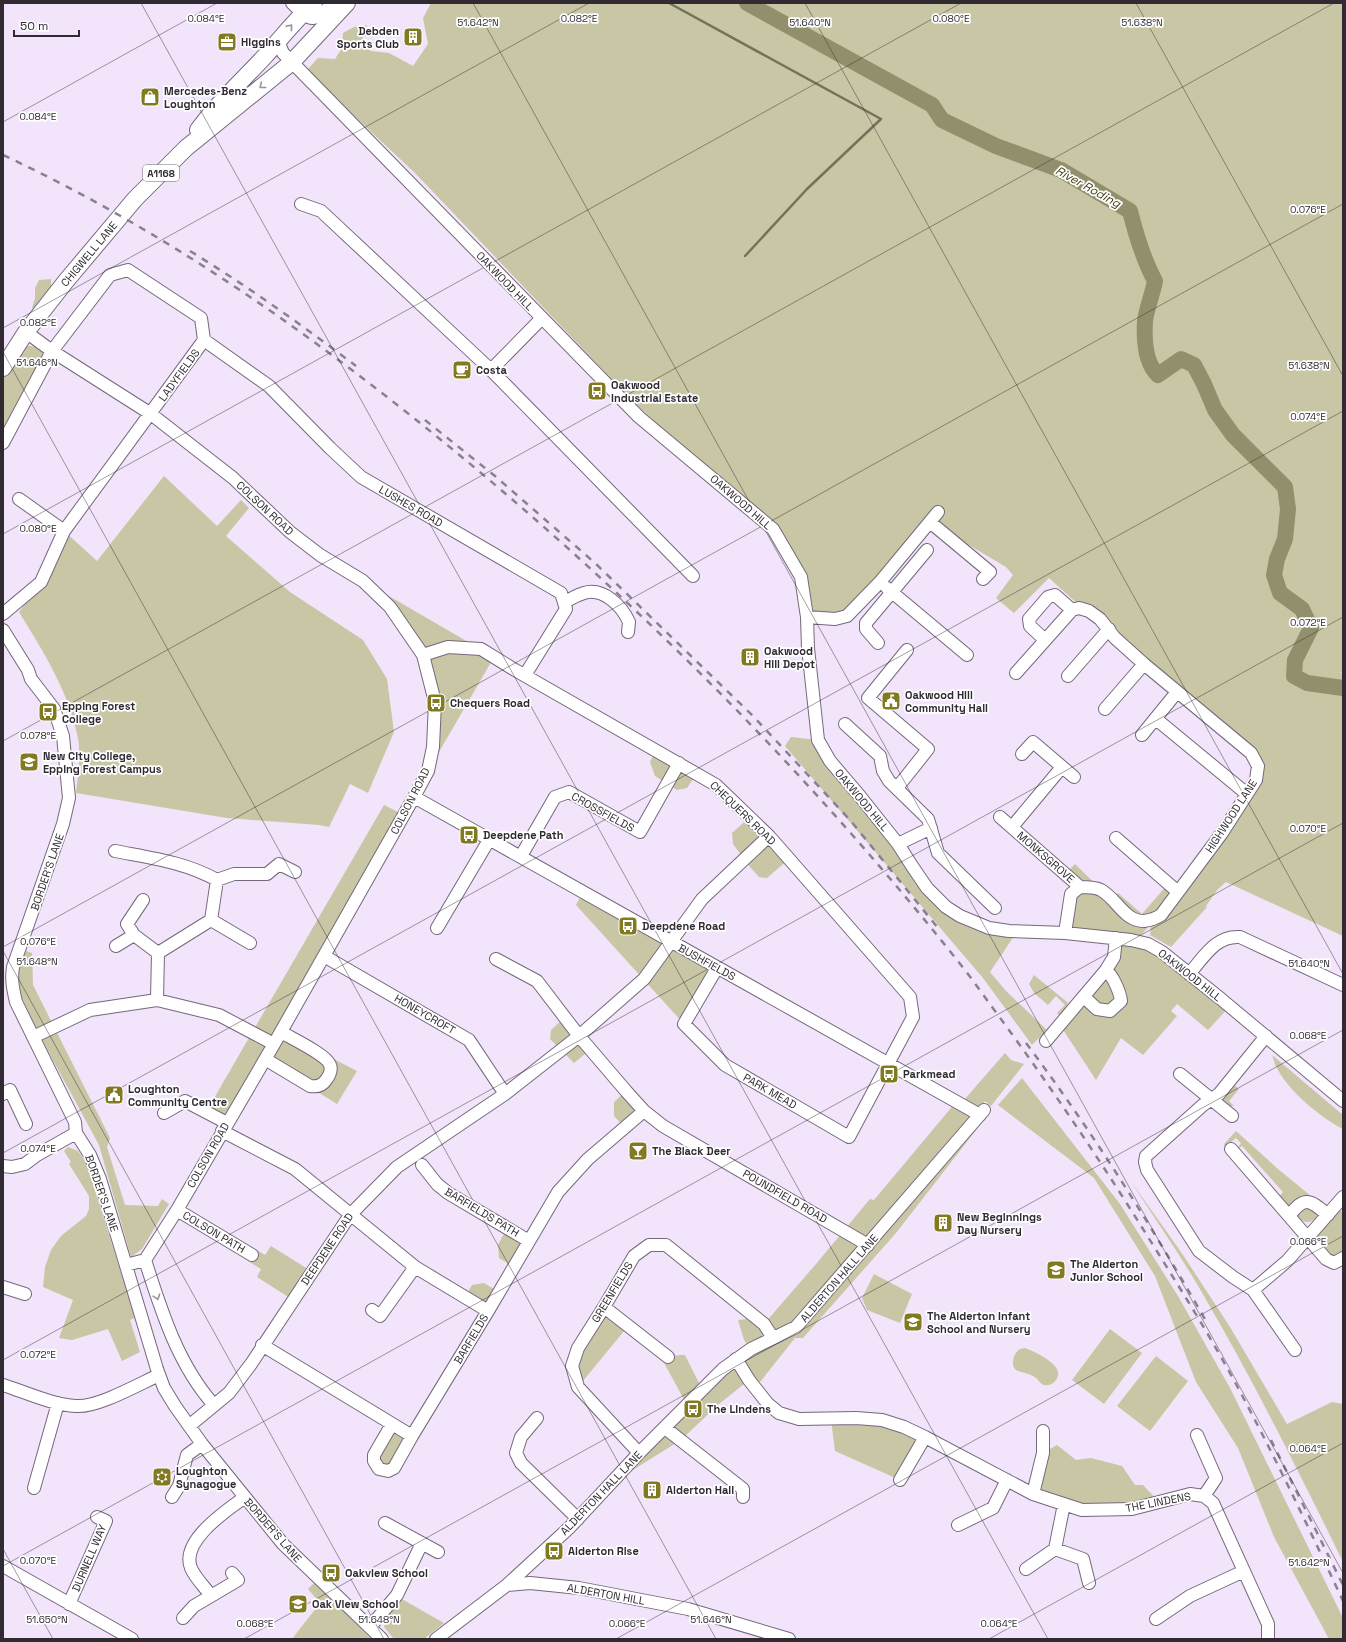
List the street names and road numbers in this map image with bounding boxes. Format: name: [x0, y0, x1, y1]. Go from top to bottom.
road number: A1168: [143, 165, 179, 181]
street label: CHIGWELL LANE: [58, 218, 120, 290]
street label: OAKWOOD HILL: [473, 248, 537, 314]
street label: LADYFIELDS: [155, 346, 203, 404]
street label: OAKWOOD HILL: [707, 471, 775, 533]
street label: COLSON ROAD: [234, 478, 296, 538]
street label: LUSHES ROAD: [377, 482, 445, 530]
street label: COLSON ROAD: [387, 765, 433, 837]
street label: OAKWOOD HILL: [832, 766, 892, 834]
street label: HIGHWOOD LANE: [1202, 777, 1260, 855]
street label: CHEQUERS ROAD: [707, 778, 779, 848]
street label: CROSSFIELDS: [569, 789, 637, 835]
street label: MONKSGROVE: [1014, 828, 1078, 886]
street label: BORDER'S LANE: [27, 832, 67, 912]
street label: BUSHFIELDS: [676, 941, 738, 984]
street label: OAKWOOD HILL: [1155, 946, 1225, 1004]
street label: HONEYCROFT: [392, 991, 459, 1037]
street label: PARK MEAD: [741, 1070, 799, 1112]
street label: COLSON ROAD: [184, 1120, 232, 1190]
street label: BORDER'S LANE: [82, 1153, 122, 1233]
street label: POUNDFIELD ROAD: [740, 1166, 830, 1226]
street label: BARFIELDS PATH: [442, 1184, 522, 1240]
street label: COLSON PATH: [180, 1208, 248, 1256]
street label: DEEPDENE ROAD: [298, 1210, 356, 1288]
street label: ALDERTON HALL LANE: [797, 1231, 881, 1325]
street label: GREENFIELDS: [588, 1259, 636, 1325]
street label: BARFIELDS: [451, 1311, 492, 1367]
street label: ALDERTON HALL LANE: [557, 1448, 645, 1538]
street label: THE LINDENS: [1124, 1489, 1192, 1515]
street label: BORDER'S LANE: [241, 1495, 305, 1565]
street label: DURNELL WAY: [69, 1522, 110, 1594]
street label: ALDERTON HILL: [566, 1580, 646, 1608]

